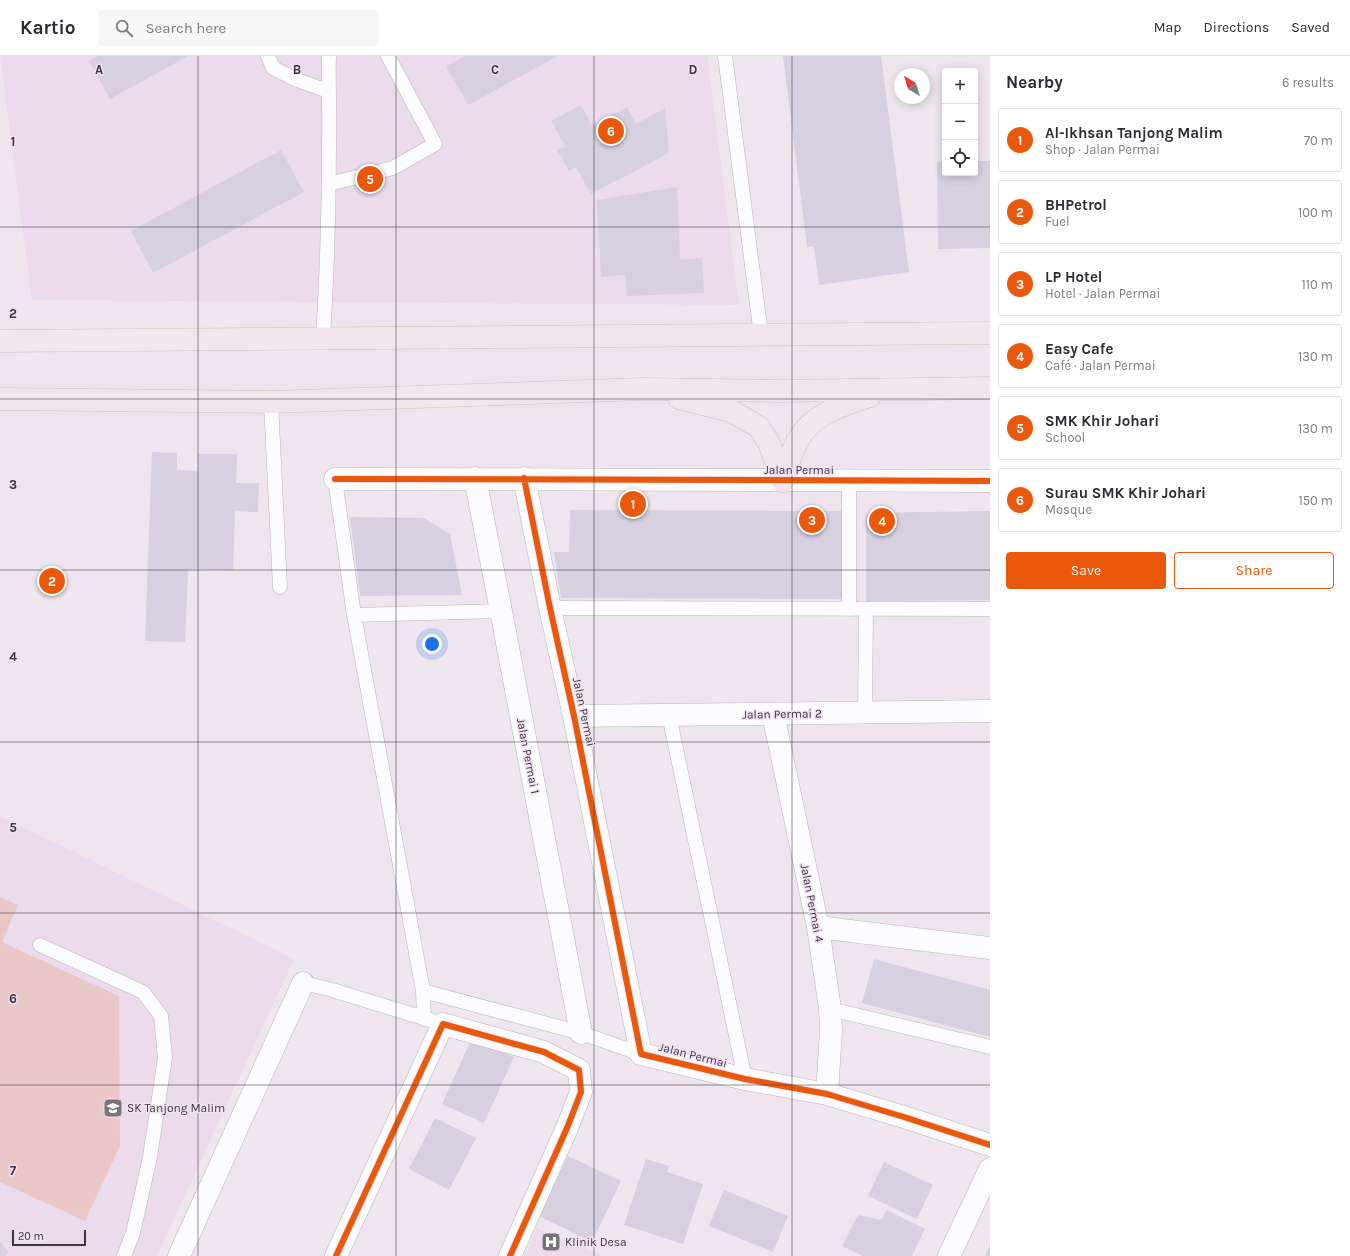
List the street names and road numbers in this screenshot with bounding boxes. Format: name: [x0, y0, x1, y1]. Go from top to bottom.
street label: Jalan Permai: [764, 463, 834, 477]
street label: Jalan Permai: [570, 676, 598, 748]
street label: Jalan Permai 2: [742, 706, 822, 722]
street label: Jalan Permai 1: [514, 717, 542, 795]
street label: Jalan Permai 4: [798, 863, 827, 944]
street label: Jalan Permai: [657, 1040, 729, 1070]

